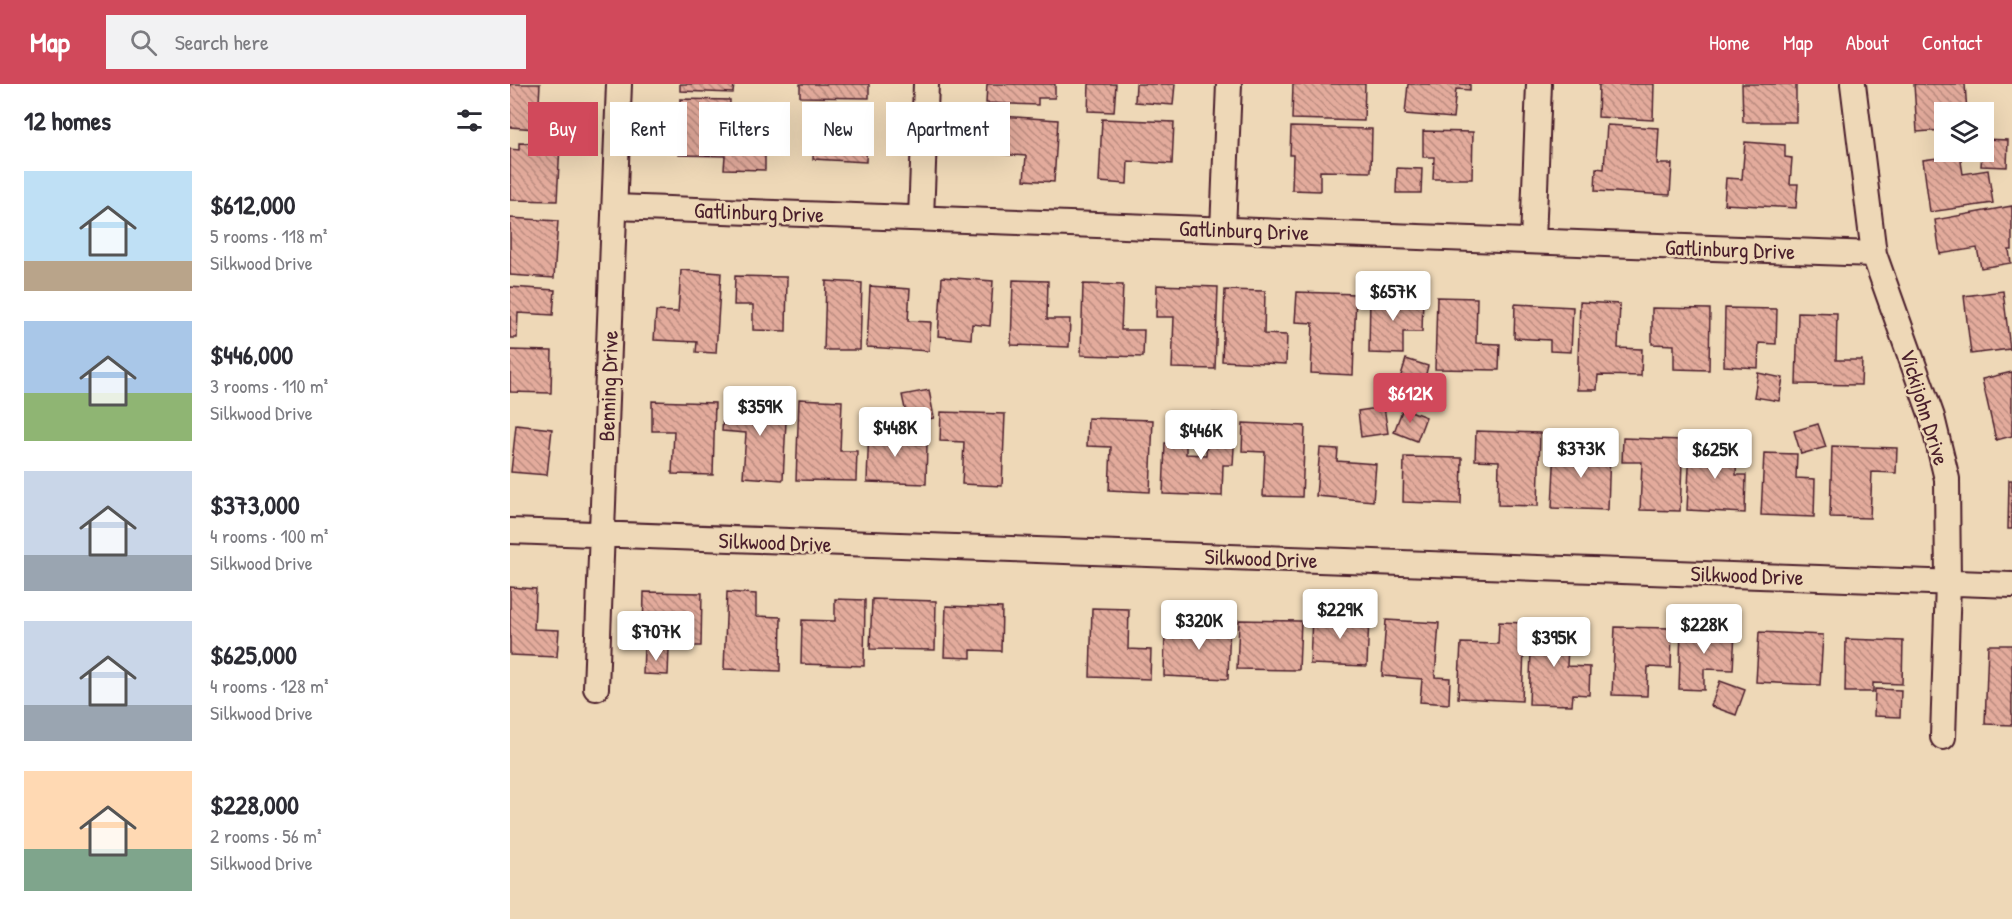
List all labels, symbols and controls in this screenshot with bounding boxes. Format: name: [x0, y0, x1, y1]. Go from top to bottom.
search box: [106, 15, 526, 69]
text: Map: [30, 23, 70, 61]
icon: search: [127, 26, 160, 59]
text: Search here: [175, 27, 269, 57]
text: Home: [1709, 28, 1750, 57]
text: Map: [1783, 28, 1813, 57]
text: About: [1846, 28, 1889, 57]
text: Contact: [1922, 28, 1982, 57]
chip: Buy: [528, 102, 598, 156]
chip: Rent: [610, 102, 687, 156]
chip: Filters: [699, 102, 790, 156]
chip: New: [802, 102, 874, 156]
chip: Apartment: [886, 102, 1010, 156]
map controls: [1934, 102, 1994, 162]
button: layers: [1934, 102, 1994, 162]
text: 12 homes: [24, 103, 111, 138]
icon: filters: [453, 104, 486, 137]
text: $612,000: [210, 187, 295, 222]
icon: home: [72, 195, 144, 267]
street label: Gatlinburg Drive: [693, 195, 825, 229]
street label: Gatlinburg Drive: [1178, 213, 1310, 247]
text: 5 rooms · 118 m²: [210, 222, 327, 249]
street label: Gatlinburg Drive: [1664, 232, 1796, 266]
text: Silkwood Drive: [210, 249, 313, 276]
pin: $657K: [1351, 271, 1435, 322]
text: $657K: [1370, 277, 1416, 304]
street label: Benning Drive: [591, 330, 625, 442]
text: $446,000: [210, 337, 293, 372]
icon: home: [72, 345, 144, 417]
street label: Vickijohn Drive: [1893, 345, 1957, 469]
text: 3 rooms · 110 m²: [210, 372, 328, 399]
pin: $612K: [1368, 373, 1452, 424]
text: $612K: [1387, 379, 1433, 406]
pin: $359K: [718, 386, 802, 437]
text: $359K: [737, 392, 783, 419]
text: Silkwood Drive: [210, 399, 313, 426]
pin: $448K: [853, 407, 937, 458]
pin: $446K: [1159, 410, 1243, 461]
text: $448K: [873, 413, 917, 440]
text: $446K: [1179, 416, 1223, 443]
pin: $373K: [1539, 428, 1623, 479]
pin: $625K: [1673, 429, 1757, 480]
text: $373K: [1557, 434, 1605, 461]
text: $625K: [1692, 435, 1738, 462]
text: $373,000: [210, 487, 300, 522]
icon: home: [72, 495, 144, 567]
text: 4 rooms · 100 m²: [210, 522, 328, 549]
street label: Silkwood Drive: [718, 525, 832, 559]
street label: Silkwood Drive: [1204, 541, 1318, 575]
text: Silkwood Drive: [210, 549, 313, 576]
street label: Silkwood Drive: [1690, 558, 1804, 592]
pin: $229K: [1298, 589, 1382, 640]
text: $229K: [1317, 595, 1363, 622]
pin: $320K: [1157, 600, 1241, 651]
pin: $228K: [1662, 604, 1746, 655]
text: $320K: [1175, 606, 1223, 633]
text: $228K: [1680, 610, 1728, 637]
pin: $707K: [614, 611, 698, 662]
text: $707K: [631, 617, 681, 644]
pin: $395K: [1512, 617, 1596, 668]
text: $395K: [1531, 623, 1577, 650]
text: $625,000: [210, 637, 297, 672]
icon: home: [72, 645, 144, 717]
text: 4 rooms · 128 m²: [210, 672, 329, 699]
text: Silkwood Drive: [210, 699, 313, 726]
text: $228,000: [210, 787, 299, 822]
icon: home: [72, 795, 144, 867]
text: 2 rooms · 56 m²: [210, 822, 322, 849]
text: Silkwood Drive: [210, 849, 313, 876]

